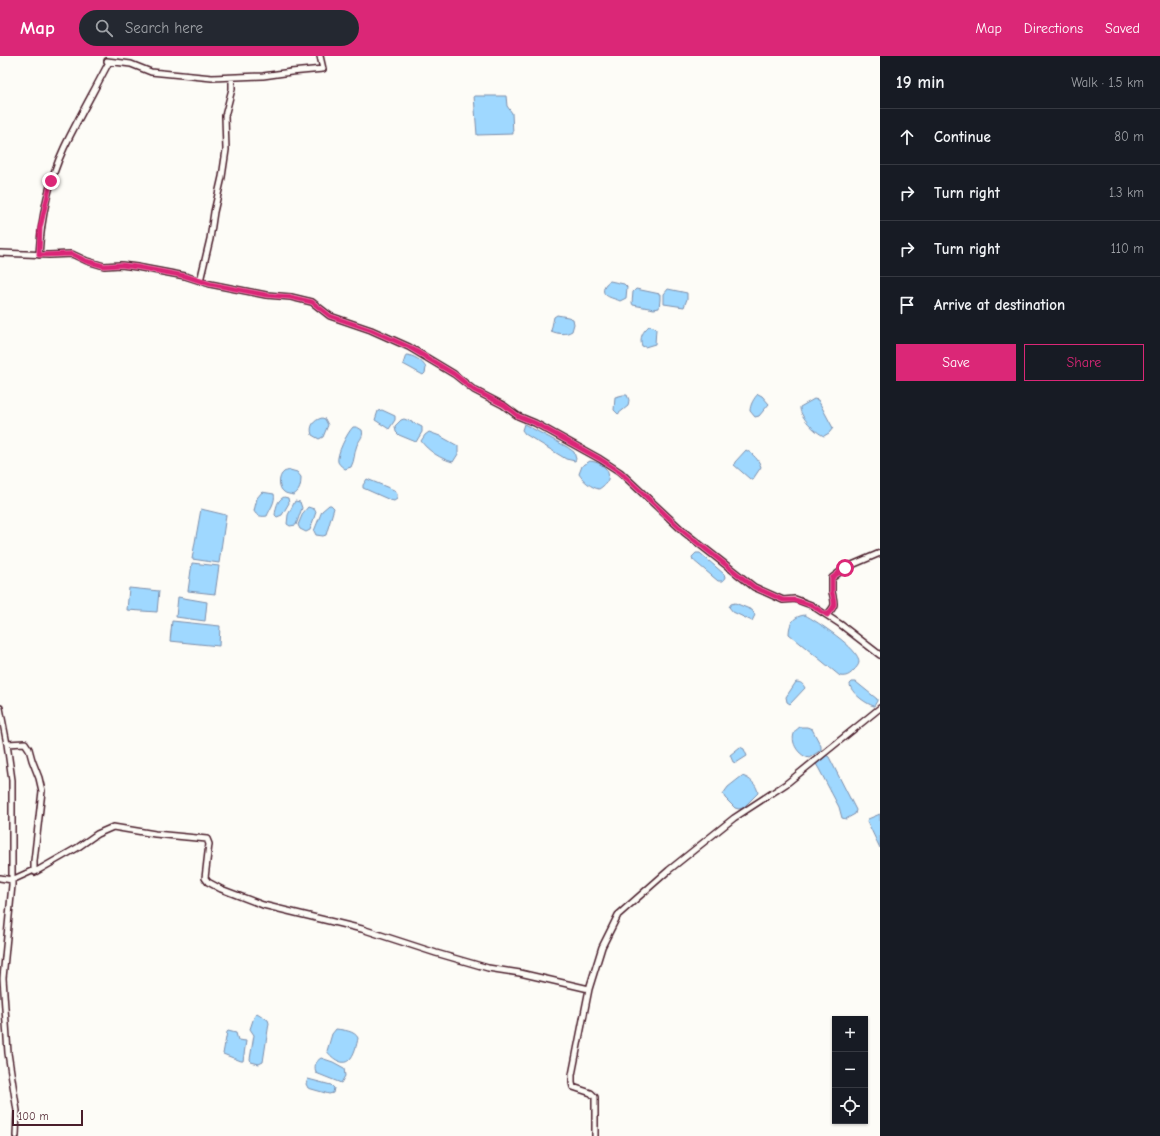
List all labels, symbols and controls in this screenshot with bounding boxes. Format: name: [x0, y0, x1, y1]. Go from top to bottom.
search box: [79, 10, 359, 46]
text: Map: [20, 17, 55, 39]
icon: search: [93, 17, 115, 39]
text: Search here: [125, 19, 203, 37]
text: Map: [975, 20, 1002, 37]
text: Directions: [1024, 20, 1083, 37]
text: Saved: [1105, 20, 1140, 37]
text: 19 min: [896, 73, 945, 92]
text: Walk · 1.5 km: [1071, 75, 1144, 90]
icon: ahead: [896, 126, 918, 148]
text: Continue: [934, 128, 991, 146]
text: 80 m: [1114, 129, 1144, 144]
route end: [42, 172, 60, 190]
icon: right: [896, 182, 918, 204]
text: Turn right: [934, 184, 1000, 202]
text: 1.3 km: [1109, 185, 1144, 200]
icon: right: [896, 238, 918, 260]
text: Turn right: [934, 240, 1000, 258]
text: 110 m: [1111, 241, 1144, 256]
icon: arrive: [896, 294, 918, 316]
text: Arrive at destination: [934, 296, 1065, 314]
button: Save: [896, 344, 1016, 381]
button: Share: [1024, 344, 1144, 381]
route start: [836, 559, 854, 577]
map controls: [832, 1016, 868, 1124]
button: +: [832, 1016, 868, 1052]
button: −: [832, 1052, 868, 1088]
button: locate: [832, 1088, 868, 1124]
scale bar: [12, 1108, 83, 1127]
text: 100 m: [18, 1110, 49, 1123]

